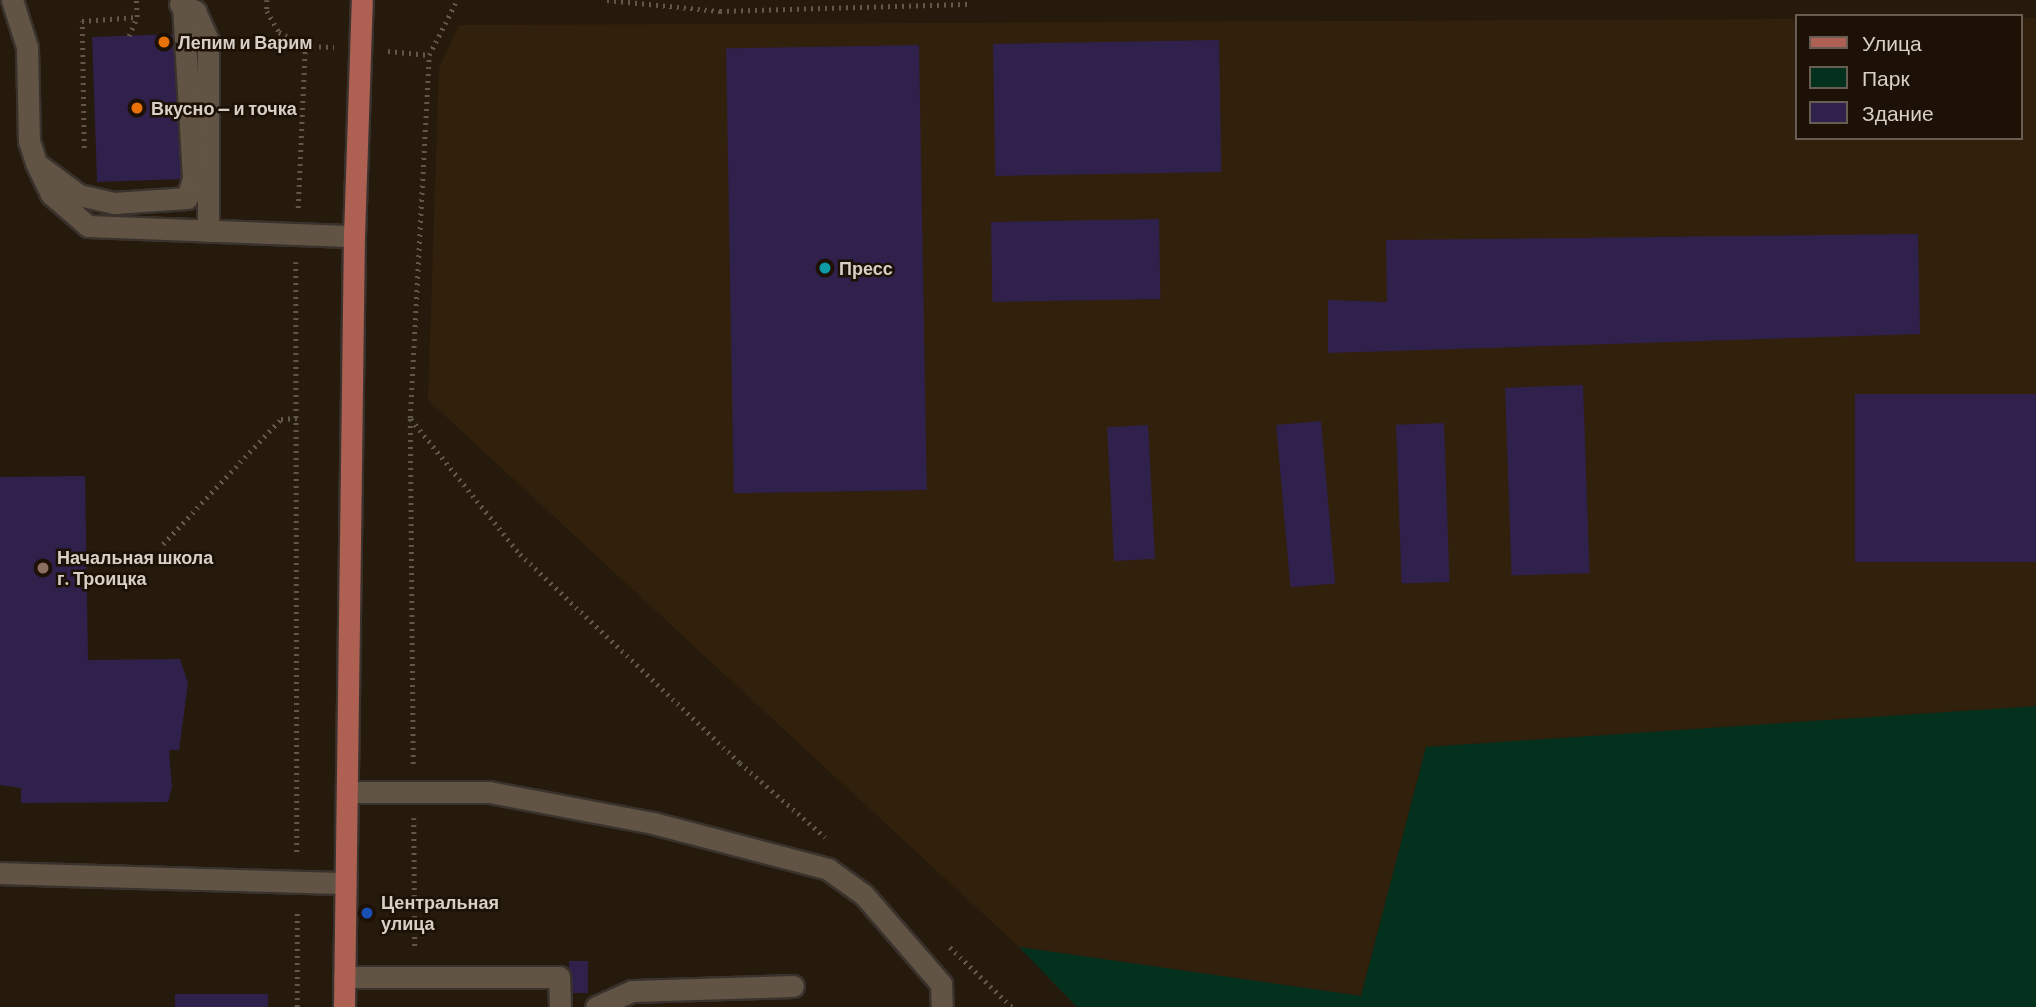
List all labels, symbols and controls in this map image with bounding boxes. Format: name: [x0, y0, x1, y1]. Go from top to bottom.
legend: [1794, 14, 2022, 140]
text: Улица: [1862, 30, 1922, 55]
place label: Лепим и Варим: [178, 31, 313, 53]
marker: Лепим и Варим: [156, 34, 172, 50]
text: Парк: [1862, 65, 1910, 90]
place label: Вкусно — и точка: [151, 97, 297, 119]
marker: Вкусно — и точка: [129, 100, 145, 116]
text: Здание: [1862, 100, 1934, 125]
place label: Пресс: [839, 257, 893, 279]
marker: Пресс: [817, 260, 833, 276]
place label: Начальная школа г. Троицка: [57, 547, 213, 590]
marker: Начальная школа г. Троицка: [35, 560, 51, 576]
place label: Центральная улица: [381, 892, 499, 934]
marker: Центральная улица: [359, 905, 375, 921]

